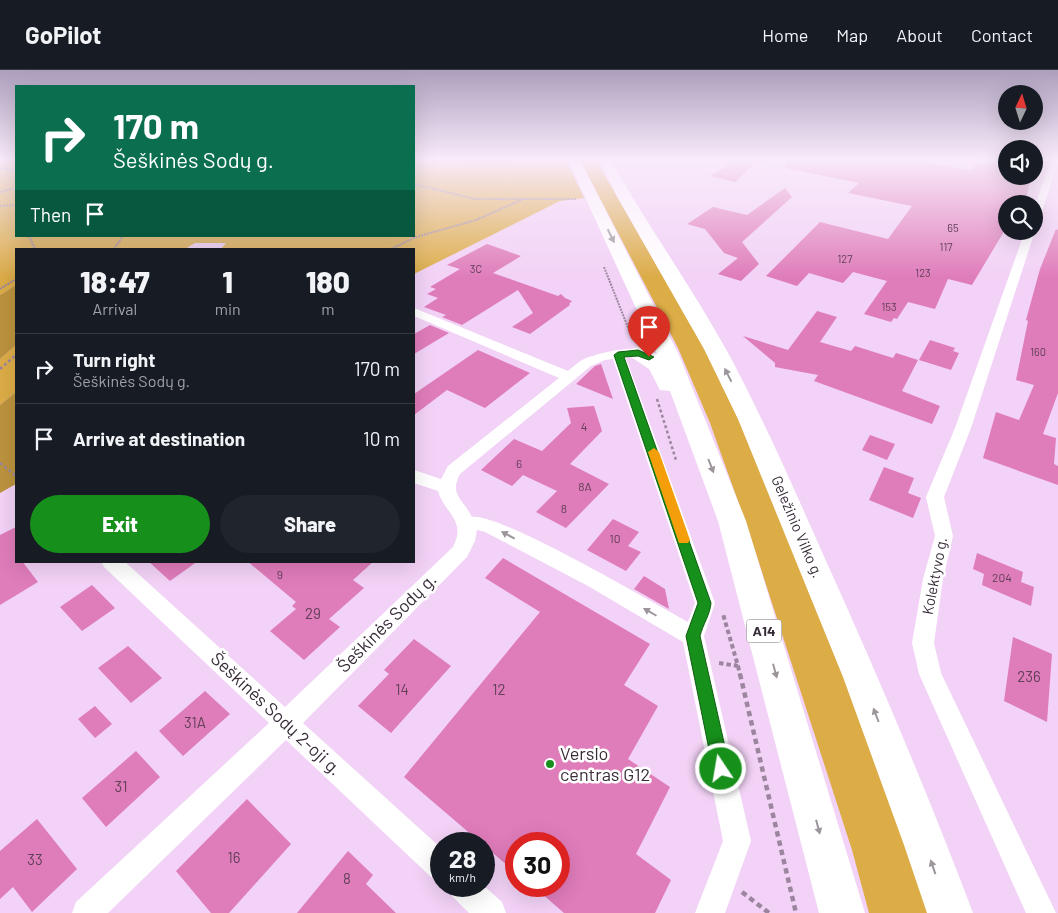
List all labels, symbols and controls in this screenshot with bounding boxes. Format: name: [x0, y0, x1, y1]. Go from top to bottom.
text: GoPilot: [25, 20, 102, 49]
text: Home: [762, 24, 808, 46]
text: Map: [836, 24, 868, 46]
text: About: [896, 24, 943, 46]
text: Contact: [971, 24, 1033, 46]
north arrow: [998, 85, 1042, 130]
map controls: [998, 85, 1043, 240]
text: 170 m: [113, 104, 199, 146]
icon: right: [30, 105, 95, 170]
button: sound: [998, 140, 1043, 185]
text: Šeškinės Sodų g.: [113, 146, 274, 172]
button: search: [998, 195, 1043, 240]
icon: arrive: [81, 200, 109, 228]
text: Then: [30, 203, 71, 226]
house number: 65: [947, 221, 959, 234]
one-way arrow: [607, 228, 615, 243]
house number: 117: [940, 240, 952, 253]
house number: 127: [838, 252, 852, 265]
house number: 3C: [470, 262, 482, 275]
text: 18:47: [80, 263, 150, 299]
text: 1: [222, 263, 233, 299]
text: 180: [306, 263, 350, 299]
house number: 123: [915, 266, 931, 279]
text: Arrival: [92, 299, 137, 318]
text: min: [215, 299, 241, 318]
text: m: [321, 299, 334, 318]
house number: 153: [881, 300, 897, 313]
pin: [628, 306, 670, 357]
icon: arrive: [635, 313, 663, 341]
house number: 160: [1030, 345, 1046, 358]
text: Turn right: [73, 348, 155, 371]
icon: right: [30, 355, 58, 383]
text: 170 m: [354, 357, 400, 380]
one-way arrow: [724, 368, 732, 383]
text: Šeškinės Sodų g.: [73, 371, 190, 390]
house number: 4: [581, 419, 587, 433]
icon: arrive: [30, 425, 58, 453]
text: Arrive at destination: [73, 427, 245, 450]
text: 10 m: [363, 427, 400, 450]
house number: 6: [516, 456, 522, 470]
one-way arrow: [708, 458, 715, 473]
street label: Geležinio Vilko g.: [768, 473, 827, 580]
house number: 8A: [578, 479, 592, 493]
button: Exit: [30, 495, 210, 553]
button: Share: [220, 495, 400, 553]
house number: 8: [561, 501, 567, 515]
one-way arrow: [500, 531, 515, 539]
house number: 10: [610, 531, 620, 545]
street label: Kolektyvo g.: [918, 535, 950, 616]
house number: 9: [277, 567, 283, 581]
street label: Šeškinės Sodų g.: [332, 568, 441, 677]
house number: 204: [992, 570, 1012, 584]
house number: 29: [305, 604, 321, 622]
one-way arrow: [644, 607, 657, 616]
road number: A14: [746, 620, 782, 642]
street label: Šeškinės Sodų 2-oji g.: [207, 647, 347, 780]
one-way arrow: [772, 663, 780, 678]
house number: 236: [1017, 667, 1041, 685]
house number: 14: [395, 680, 409, 698]
house number: 12: [492, 680, 506, 698]
one-way arrow: [872, 707, 880, 722]
house number: 31A: [184, 713, 206, 731]
place label: Verslo centras G12: [560, 742, 650, 785]
position arrow: [694, 742, 746, 794]
marker: Verslo centras G12: [544, 758, 556, 770]
house number: 31: [115, 777, 127, 795]
one-way arrow: [815, 820, 823, 835]
speed limit sign: 30: [505, 832, 570, 897]
text: 28: [449, 843, 476, 873]
house number: 16: [228, 848, 240, 866]
house number: 33: [27, 850, 43, 868]
one-way arrow: [929, 859, 937, 874]
house number: 8: [343, 869, 351, 887]
text: km/h: [449, 870, 476, 884]

